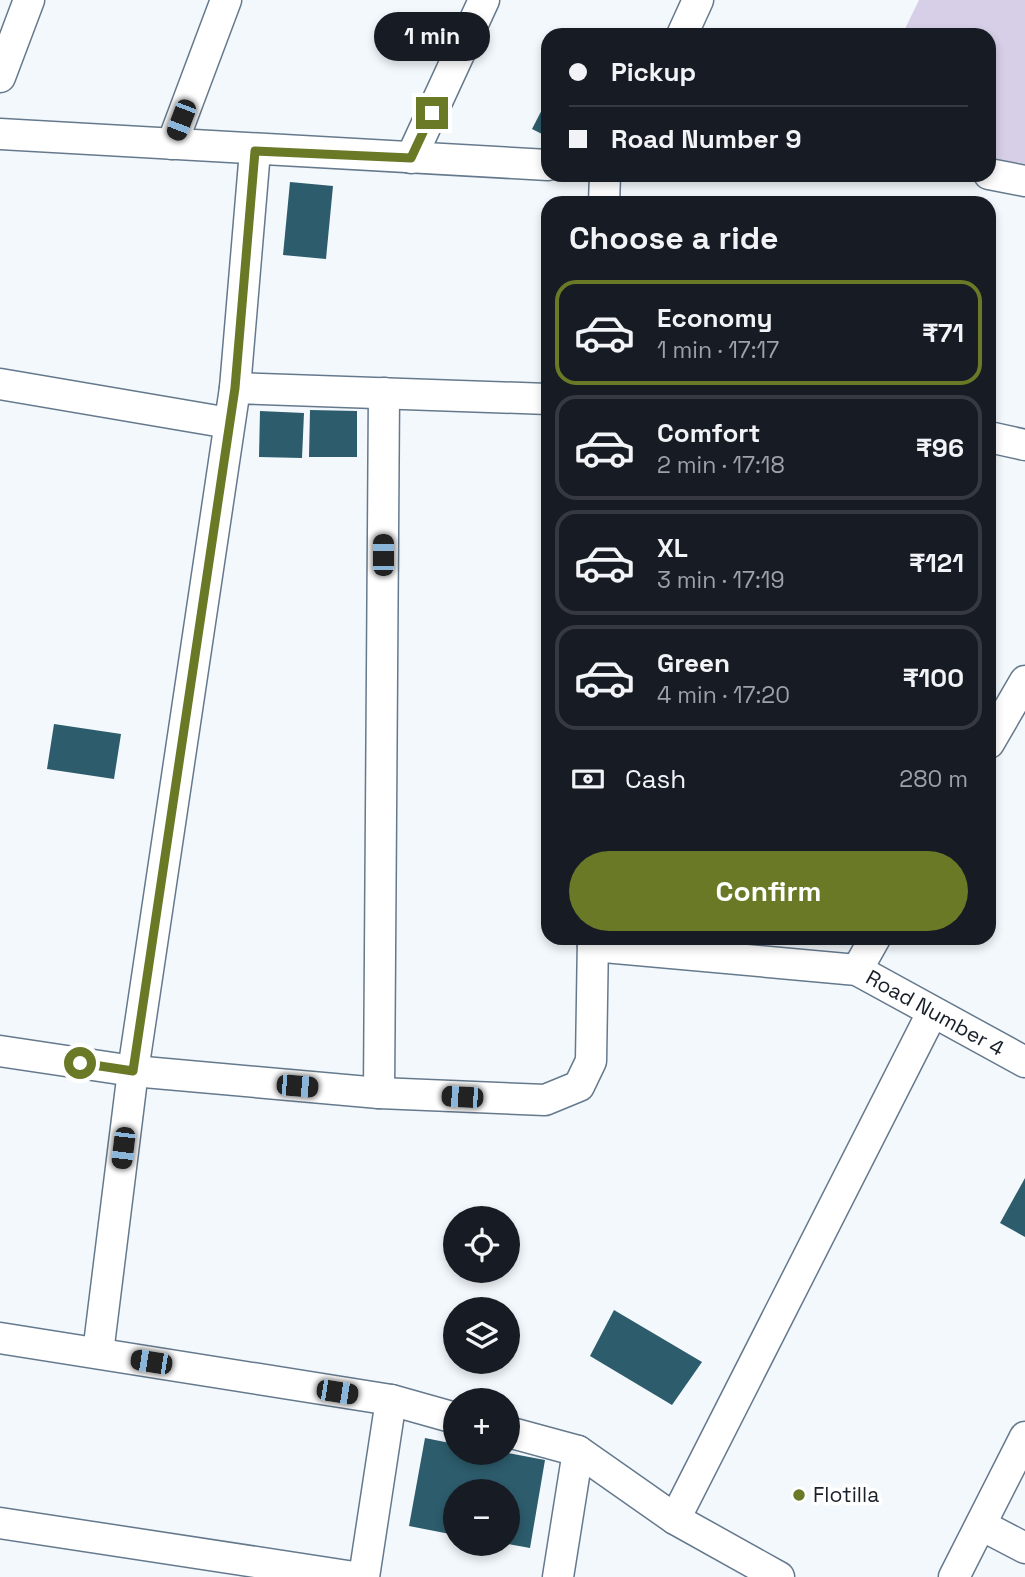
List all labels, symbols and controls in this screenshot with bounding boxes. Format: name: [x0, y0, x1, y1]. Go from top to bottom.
callout: 1 min: [374, 11, 490, 60]
text: 1 min: [404, 21, 460, 51]
text: Pickup: [611, 55, 696, 89]
car: [164, 97, 199, 143]
route end: [416, 97, 448, 129]
text: Road Number 9: [611, 122, 802, 156]
text: Choose a ride: [569, 218, 779, 258]
icon: car: [573, 301, 636, 364]
text: Economy: [657, 301, 773, 335]
text: ₹71: [922, 316, 964, 350]
text: 1 min · 17:17: [657, 335, 779, 365]
icon: car: [573, 416, 636, 479]
text: Comfort: [657, 416, 760, 450]
text: ₹96: [916, 431, 964, 465]
text: 2 min · 17:18: [657, 450, 785, 480]
icon: car: [573, 531, 636, 594]
text: XL: [657, 531, 688, 565]
car: [373, 534, 394, 576]
text: ₹121: [909, 546, 964, 580]
text: 3 min · 17:19: [657, 565, 785, 595]
icon: car: [573, 646, 636, 709]
text: Green: [657, 646, 730, 680]
text: ₹100: [902, 661, 964, 695]
text: 4 min · 17:20: [657, 680, 790, 710]
icon: cash: [569, 760, 607, 798]
text: Cash: [625, 762, 686, 796]
text: 280 m: [899, 764, 968, 794]
button: Confirm: [569, 851, 968, 931]
street label: Road Number 4: [861, 963, 1009, 1062]
route start: [64, 1047, 96, 1079]
car: [276, 1074, 319, 1098]
car: [441, 1085, 484, 1109]
car: [111, 1126, 136, 1170]
map controls: [443, 1206, 520, 1556]
button: locate: [443, 1206, 520, 1283]
button: layers: [443, 1297, 520, 1374]
car: [129, 1348, 174, 1376]
car: [315, 1378, 360, 1406]
button: +: [443, 1388, 520, 1465]
button: −: [443, 1479, 520, 1556]
place label: Flotilla: [813, 1481, 879, 1508]
marker: Flotilla: [791, 1487, 807, 1503]

